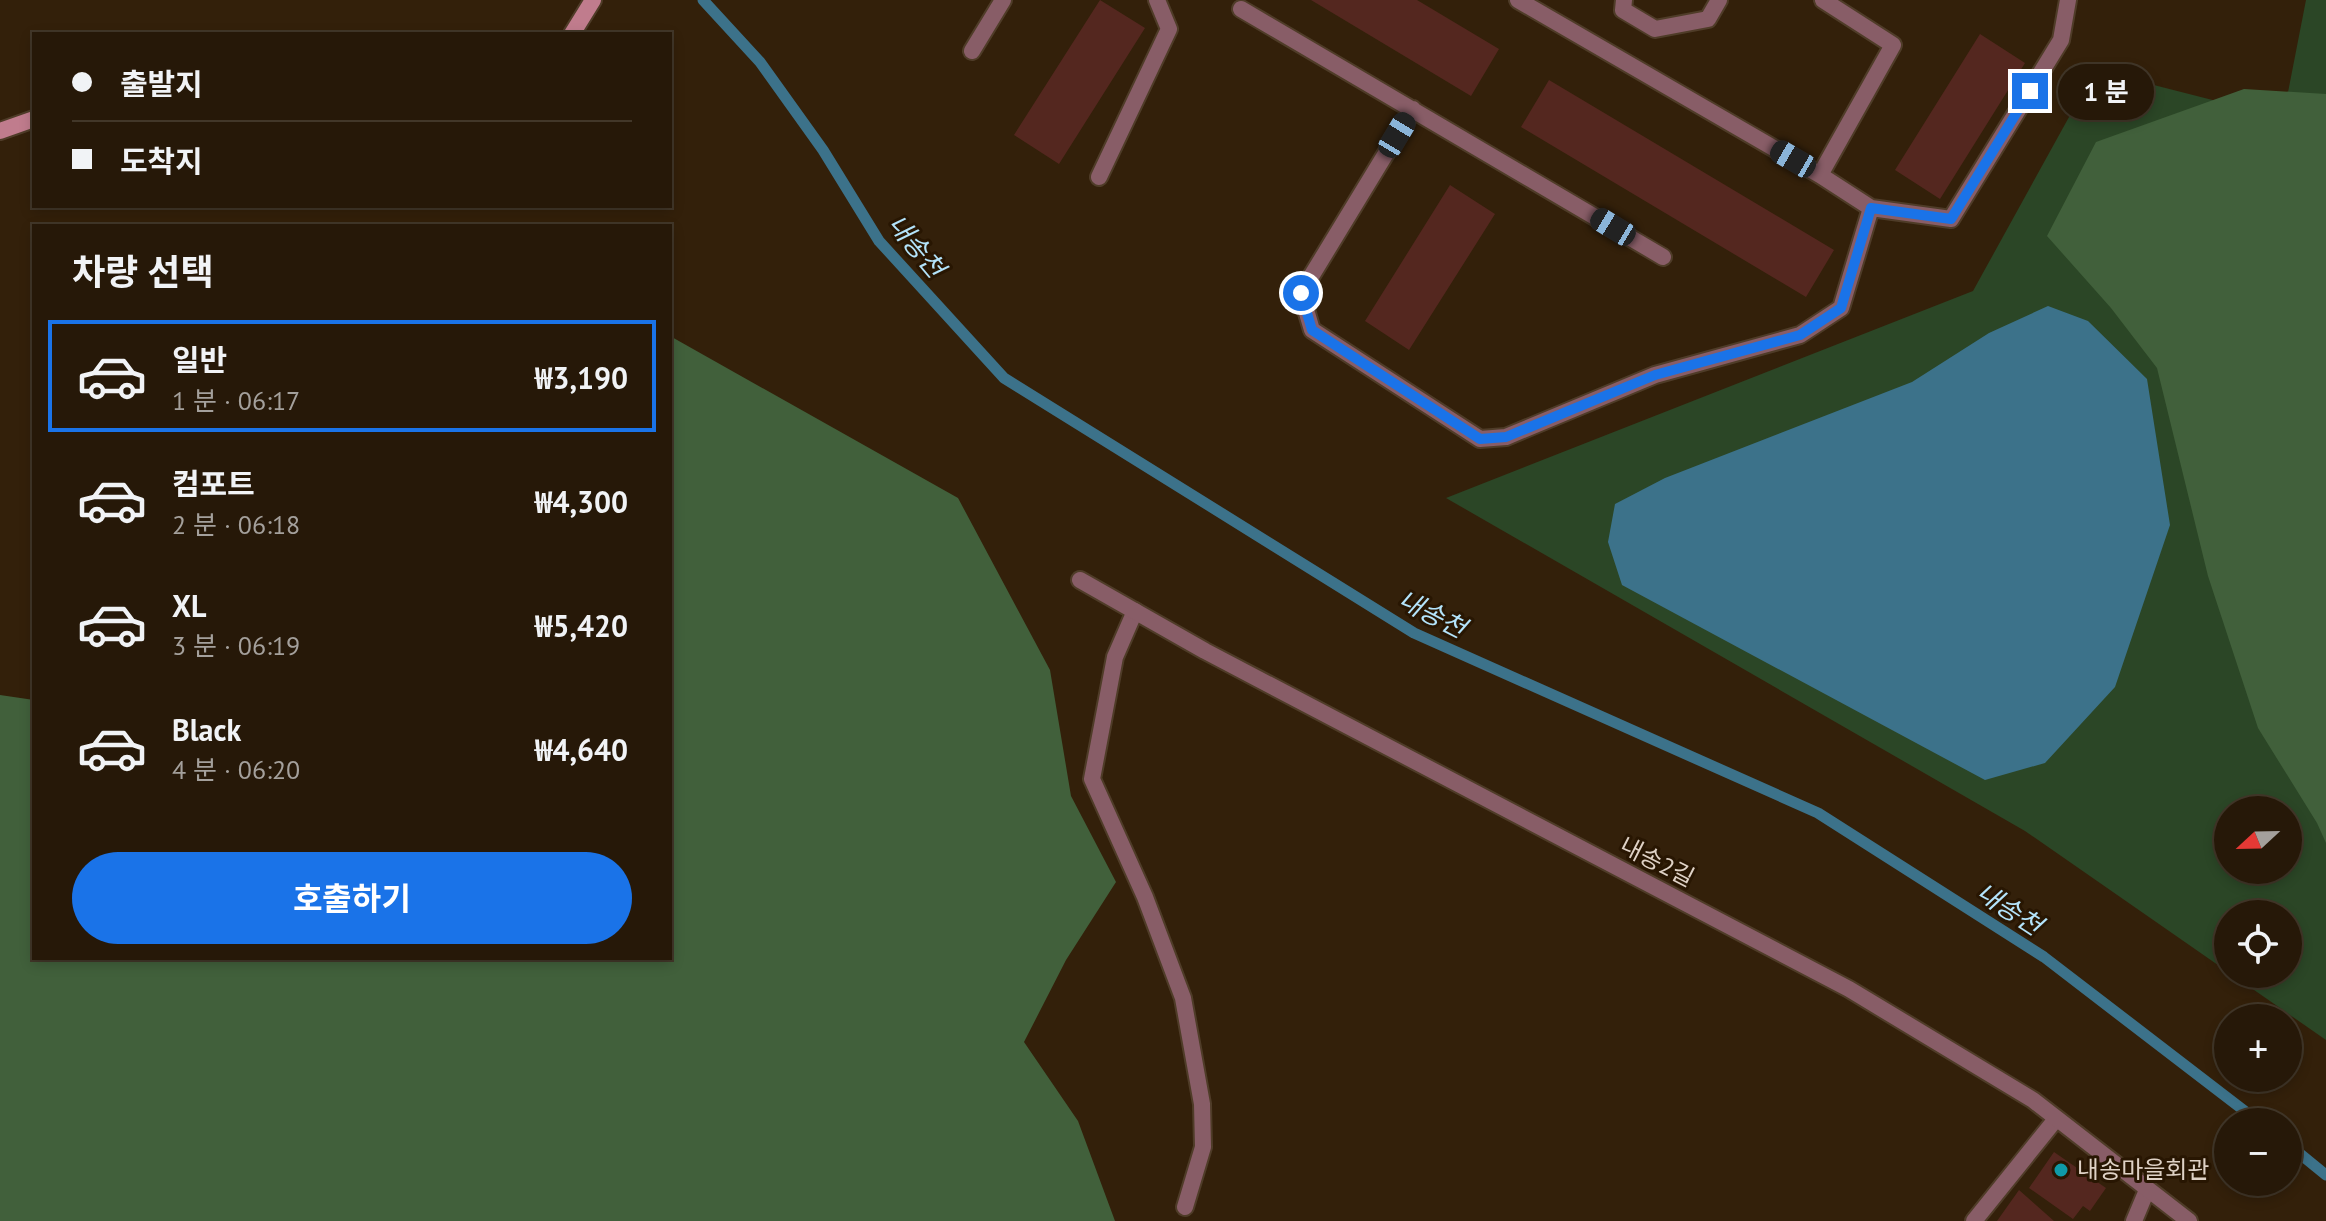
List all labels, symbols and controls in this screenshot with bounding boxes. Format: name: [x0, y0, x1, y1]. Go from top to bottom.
callout: 1 분: [2058, 63, 2154, 119]
text: 출발지: [120, 64, 203, 103]
route end: [2012, 73, 2048, 109]
text: 1 분: [2083, 75, 2129, 108]
car: [1374, 108, 1420, 162]
car: [1766, 137, 1820, 181]
text: 도착지: [120, 141, 203, 180]
car: [1586, 204, 1640, 250]
water label: 내송천: [881, 208, 954, 286]
text: 차량 선택: [72, 248, 214, 295]
route start: [1283, 275, 1319, 311]
icon: car: [76, 340, 148, 412]
text: 일반: [172, 340, 227, 379]
text: ₩3,190: [535, 358, 628, 397]
text: 1 분 · 06:17: [172, 384, 300, 417]
icon: car: [76, 464, 148, 536]
text: 컴포트: [172, 464, 255, 503]
text: ₩4,300: [535, 482, 628, 521]
text: 2 분 · 06:18: [172, 508, 300, 541]
water label: 내송천: [1393, 583, 1474, 646]
text: XL: [172, 586, 206, 625]
icon: car: [76, 588, 148, 660]
text: ₩5,420: [535, 606, 628, 645]
text: 3 분 · 06:19: [172, 629, 300, 662]
text: Black: [172, 710, 241, 749]
icon: car: [76, 712, 148, 784]
text: ₩4,640: [535, 730, 628, 769]
text: 4 분 · 06:20: [172, 753, 300, 786]
north arrow: [2214, 796, 2302, 884]
map controls: [2214, 796, 2302, 1196]
street label: 내송2길: [1615, 830, 1700, 893]
button: 호출하기: [72, 852, 632, 944]
water label: 내송천: [1970, 875, 2051, 944]
button: locate: [2214, 900, 2302, 988]
button: +: [2214, 1004, 2302, 1092]
button: −: [2214, 1108, 2302, 1196]
place label: 내송마을회관: [2077, 1154, 2209, 1185]
marker: 내송마을회관: [2052, 1161, 2070, 1179]

